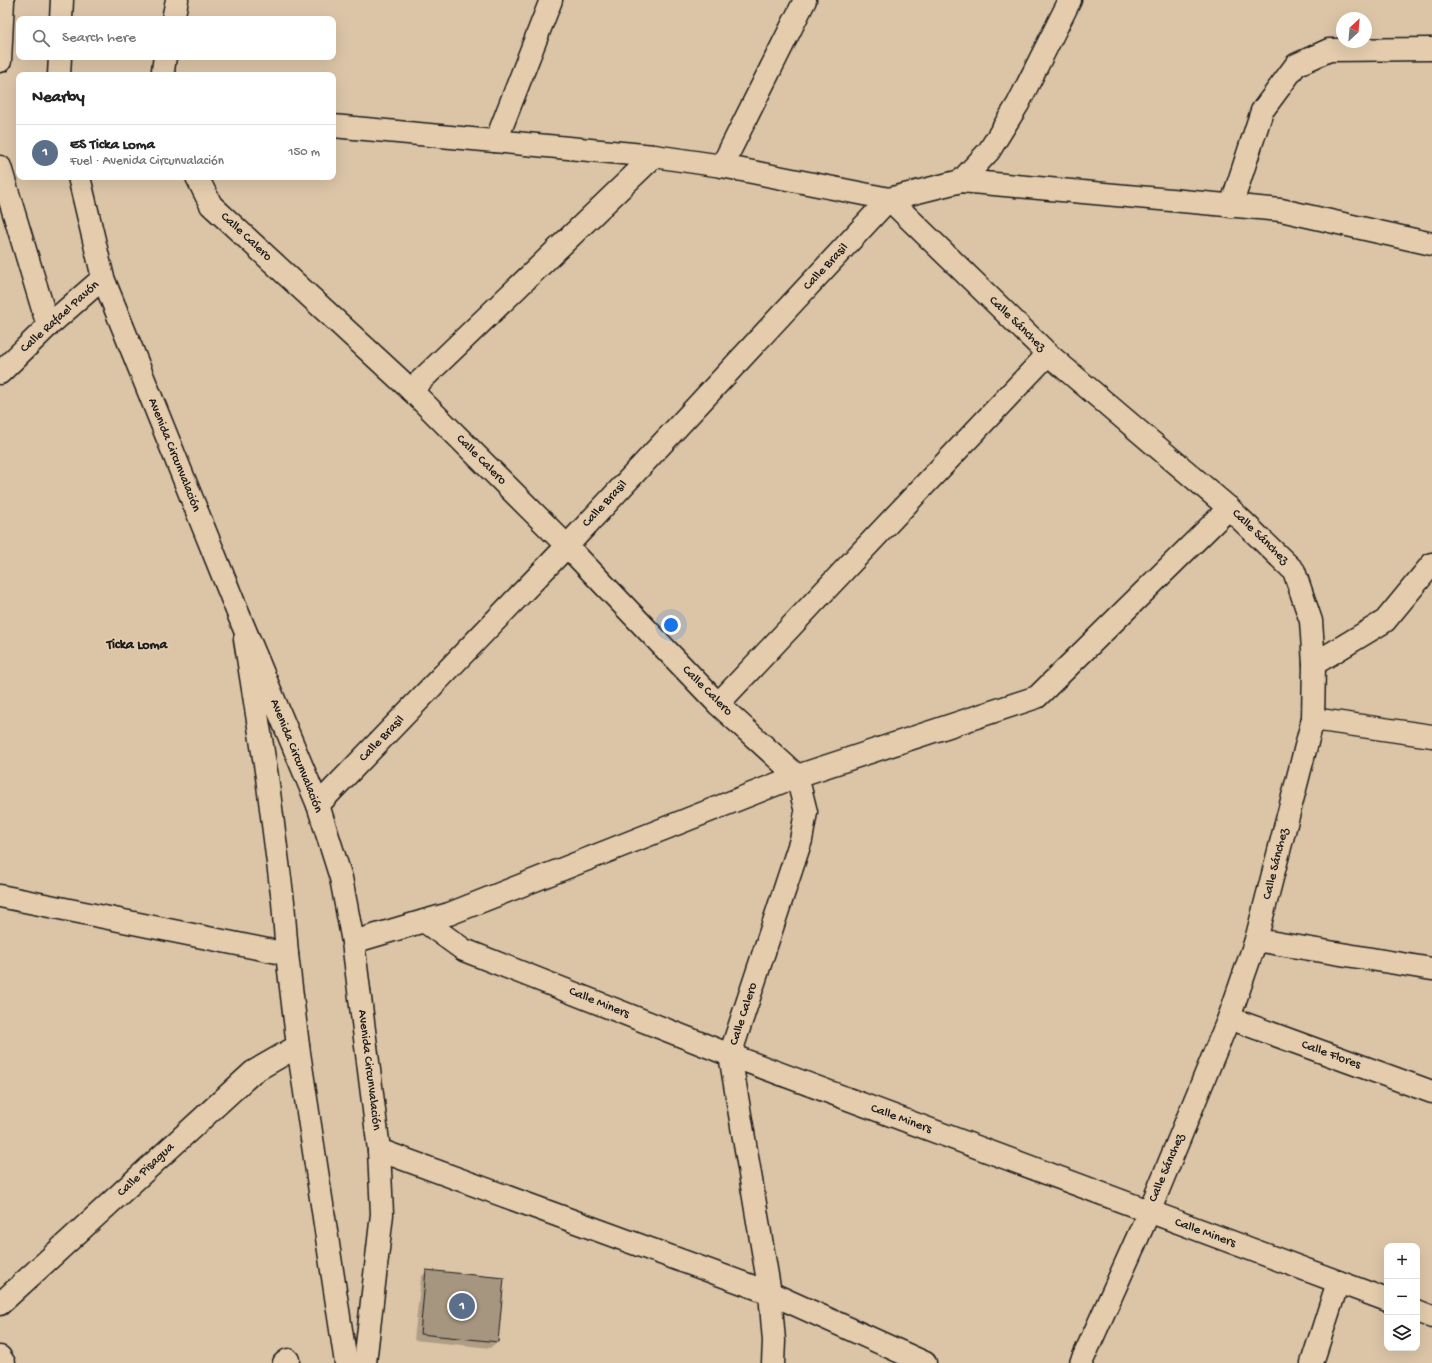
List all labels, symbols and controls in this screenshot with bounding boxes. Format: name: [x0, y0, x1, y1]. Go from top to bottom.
north arrow: [1336, 12, 1372, 48]
search box: [16, 16, 336, 60]
icon: search: [30, 27, 52, 49]
text: Search here: [62, 29, 136, 47]
text: Nearby: [32, 88, 85, 108]
text: ES Ticka Loma: [70, 136, 155, 154]
text: 1: [42, 145, 48, 160]
text: 150 m: [288, 145, 320, 160]
text: Fuel · Avenida Circunvalación: [70, 154, 224, 169]
street label: Calle Calero: [217, 209, 275, 265]
street label: Calle Brasil: [800, 240, 852, 294]
street label: Calle Rafael Pavón: [18, 277, 103, 356]
street label: Calle Sánchez: [986, 293, 1049, 356]
street label: Avenida Circunvalación: [144, 396, 204, 515]
street label: Calle Calero: [453, 432, 509, 488]
street label: Calle Brasil: [579, 477, 631, 531]
street label: Calle Sánchez: [1229, 506, 1292, 569]
your location: [661, 615, 681, 635]
district label: Ticka Loma: [106, 637, 169, 654]
street label: Calle Calero: [679, 663, 735, 719]
street label: Avenida Circunvalación: [266, 697, 326, 816]
street label: Calle Brasil: [356, 713, 408, 765]
street label: Calle Sánchez: [1260, 826, 1292, 901]
street label: Calle Calero: [727, 981, 761, 1047]
street label: Calle Miners: [567, 984, 633, 1022]
street label: Avenida Circunvalación: [354, 1009, 384, 1132]
street label: Calle Flores: [1299, 1037, 1364, 1073]
street label: Calle Miners: [868, 1101, 935, 1137]
street label: Calle Sánchez: [1146, 1130, 1189, 1205]
street label: Calle Pisagua: [114, 1139, 178, 1200]
street label: Calle Miners: [1172, 1215, 1239, 1251]
map controls: [1384, 1243, 1420, 1351]
button: +: [1384, 1243, 1420, 1279]
button: −: [1384, 1279, 1420, 1315]
pin: 1: [449, 1291, 475, 1321]
button: layers: [1384, 1315, 1420, 1351]

